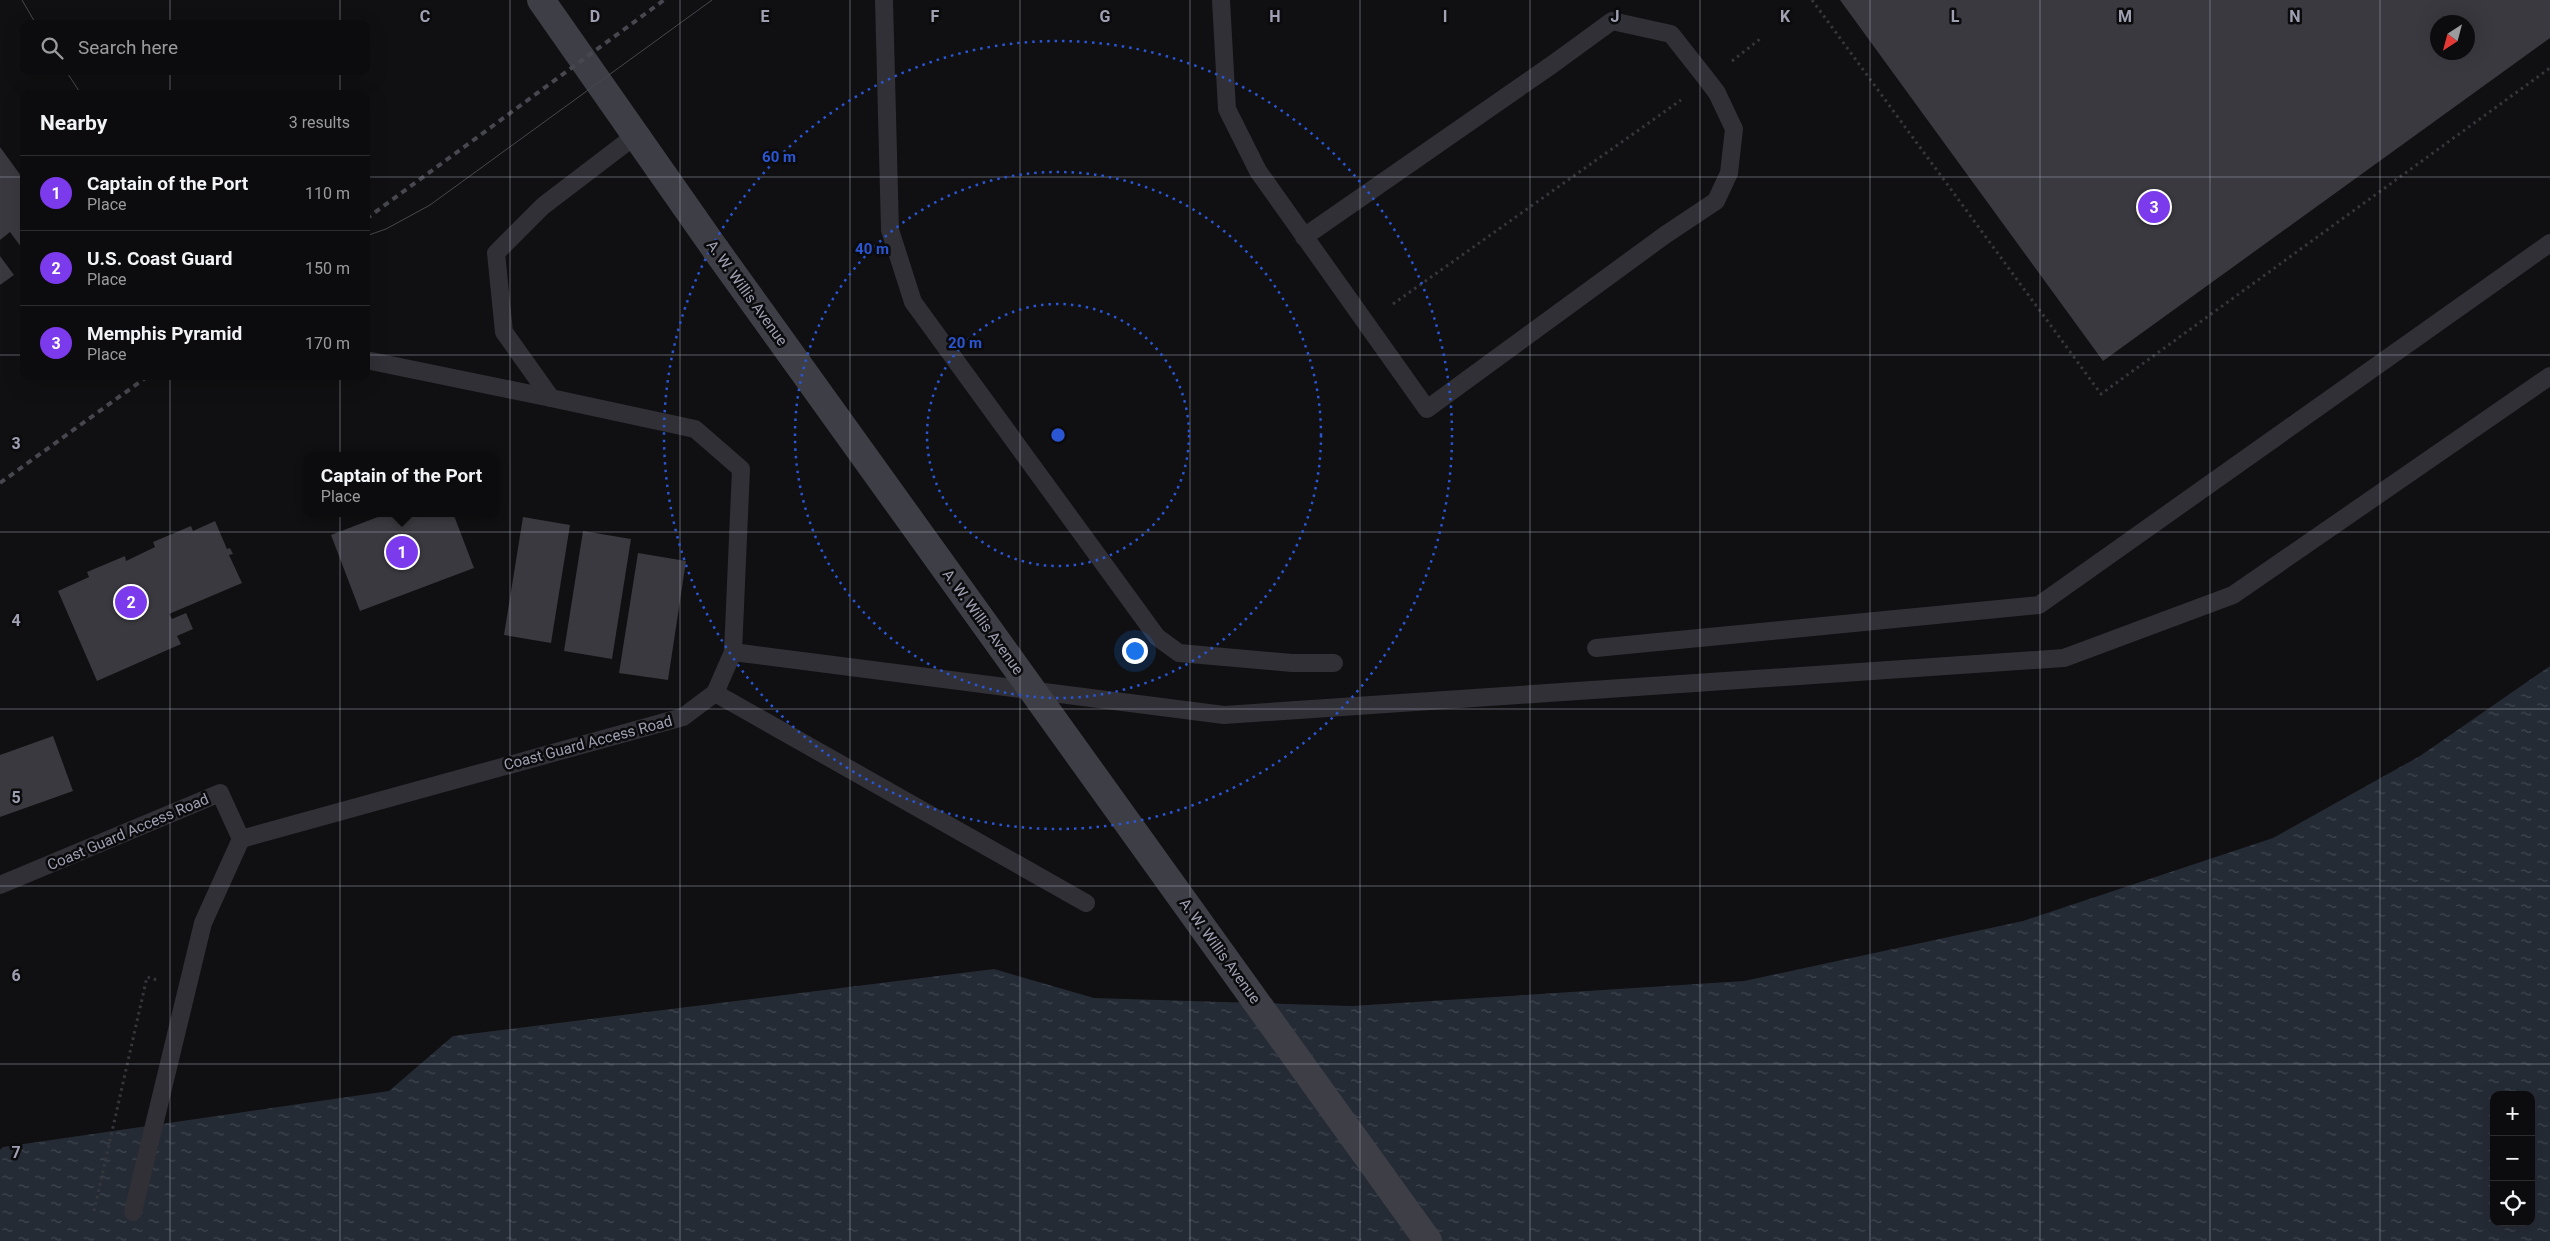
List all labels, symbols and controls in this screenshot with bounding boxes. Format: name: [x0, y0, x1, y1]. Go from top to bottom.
text: C: [420, 7, 430, 26]
text: D: [590, 7, 600, 26]
text: E: [761, 7, 770, 26]
text: F: [931, 7, 940, 26]
text: G: [1100, 7, 1111, 26]
text: H: [1269, 7, 1281, 26]
text: I: [1443, 7, 1447, 26]
text: J: [1611, 7, 1619, 26]
text: K: [1780, 7, 1791, 26]
text: L: [1951, 7, 1960, 26]
text: M: [2118, 7, 2132, 26]
text: N: [2289, 7, 2301, 26]
north arrow: [2430, 15, 2475, 60]
search box: [20, 20, 370, 75]
icon: search: [38, 34, 66, 62]
text: Search here: [78, 36, 178, 59]
text: Nearby: [40, 111, 107, 135]
text: 3 results: [289, 113, 350, 132]
text: 60 m: [762, 148, 796, 166]
text: Captain of the Port: [87, 172, 248, 195]
text: 1: [51, 184, 61, 203]
text: 110 m: [305, 184, 350, 203]
pin: 3: [2138, 188, 2170, 226]
text: Place: [87, 195, 127, 214]
street label: A. W. Willis Avenue: [703, 237, 791, 349]
text: 40 m: [855, 240, 889, 258]
text: U.S. Coast Guard: [87, 247, 232, 270]
text: 2: [51, 259, 61, 278]
text: 150 m: [305, 259, 350, 278]
text: Place: [87, 270, 127, 289]
text: Memphis Pyramid: [87, 322, 242, 345]
text: 3: [51, 334, 61, 353]
text: 170 m: [305, 334, 350, 353]
text: 20 m: [948, 334, 982, 352]
text: Place: [87, 345, 127, 364]
centre of rings: [1049, 426, 1067, 444]
text: 3: [11, 434, 21, 453]
popup: [304, 452, 499, 517]
text: Captain of the Port: [321, 464, 482, 487]
text: Place: [321, 487, 360, 506]
pin: 1: [386, 533, 418, 571]
street label: A. W. Willis Avenue: [939, 566, 1027, 678]
pin: 2: [115, 583, 147, 621]
text: 4: [11, 611, 21, 630]
your location: [1122, 638, 1148, 664]
street label: Coast Guard Access Road: [502, 712, 674, 774]
text: 5: [11, 788, 21, 807]
street label: Coast Guard Access Road: [45, 790, 211, 874]
street label: A. W. Willis Avenue: [1176, 895, 1264, 1007]
text: 6: [11, 966, 21, 985]
map controls: [2490, 1091, 2535, 1226]
button: +: [2490, 1091, 2535, 1136]
button: −: [2490, 1136, 2535, 1181]
text: 7: [11, 1143, 21, 1162]
button: locate: [2490, 1181, 2535, 1226]

